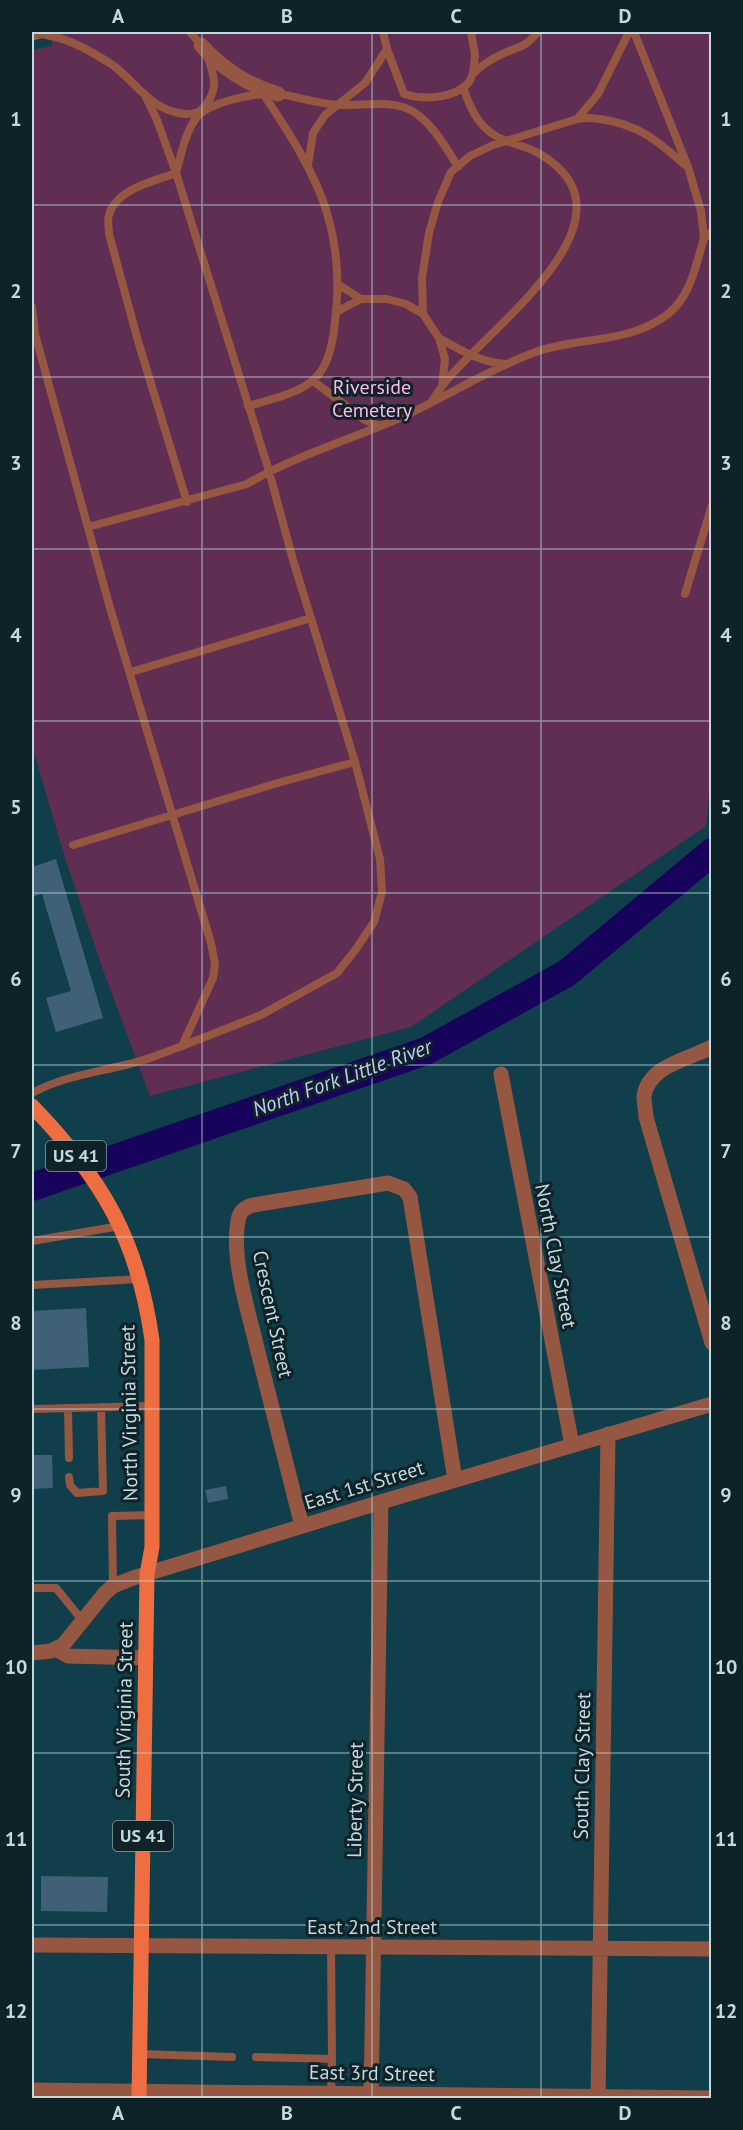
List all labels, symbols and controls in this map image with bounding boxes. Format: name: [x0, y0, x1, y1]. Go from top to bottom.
text: A: [112, 3, 125, 29]
text: B: [281, 3, 293, 29]
text: C: [450, 3, 462, 29]
text: D: [619, 3, 632, 29]
text: 1: [10, 106, 22, 132]
text: 1: [720, 106, 732, 132]
text: 2: [10, 278, 22, 304]
text: 2: [720, 278, 732, 304]
park label: Riverside Cemetery: [332, 374, 413, 423]
text: 3: [10, 450, 22, 476]
text: 3: [720, 450, 732, 476]
text: 4: [10, 622, 22, 648]
text: 4: [720, 622, 732, 648]
text: 5: [10, 794, 22, 820]
text: 5: [720, 794, 732, 820]
text: 6: [10, 966, 22, 992]
text: 6: [720, 966, 732, 992]
water label: North Fork Little River: [248, 1032, 437, 1123]
text: 7: [10, 1138, 22, 1164]
text: 7: [720, 1138, 732, 1164]
road number: US 41: [46, 1141, 106, 1171]
street label: North Clay Street: [529, 1181, 583, 1331]
street label: Crescent Street: [247, 1248, 299, 1380]
text: 8: [10, 1310, 22, 1336]
text: 8: [720, 1310, 732, 1336]
street label: North Virginia Street: [114, 1324, 144, 1501]
street label: East 1st Street: [301, 1454, 427, 1516]
text: 9: [10, 1482, 22, 1508]
text: 9: [720, 1482, 732, 1508]
street label: South Virginia Street: [109, 1621, 139, 1799]
text: 10: [5, 1654, 27, 1680]
text: 10: [715, 1654, 737, 1680]
street label: South Clay Street: [568, 1692, 596, 1840]
street label: Liberty Street: [341, 1742, 369, 1858]
road number: US 41: [113, 1821, 173, 1851]
text: 11: [5, 1826, 27, 1852]
text: 11: [715, 1826, 737, 1852]
street label: East 2nd Street: [307, 1914, 437, 1940]
text: 12: [5, 1998, 27, 2024]
text: 12: [715, 1998, 737, 2024]
street label: East 3rd Street: [309, 2059, 435, 2087]
text: A: [112, 2100, 125, 2126]
text: B: [281, 2100, 293, 2126]
text: C: [450, 2100, 462, 2126]
text: D: [619, 2100, 632, 2126]

